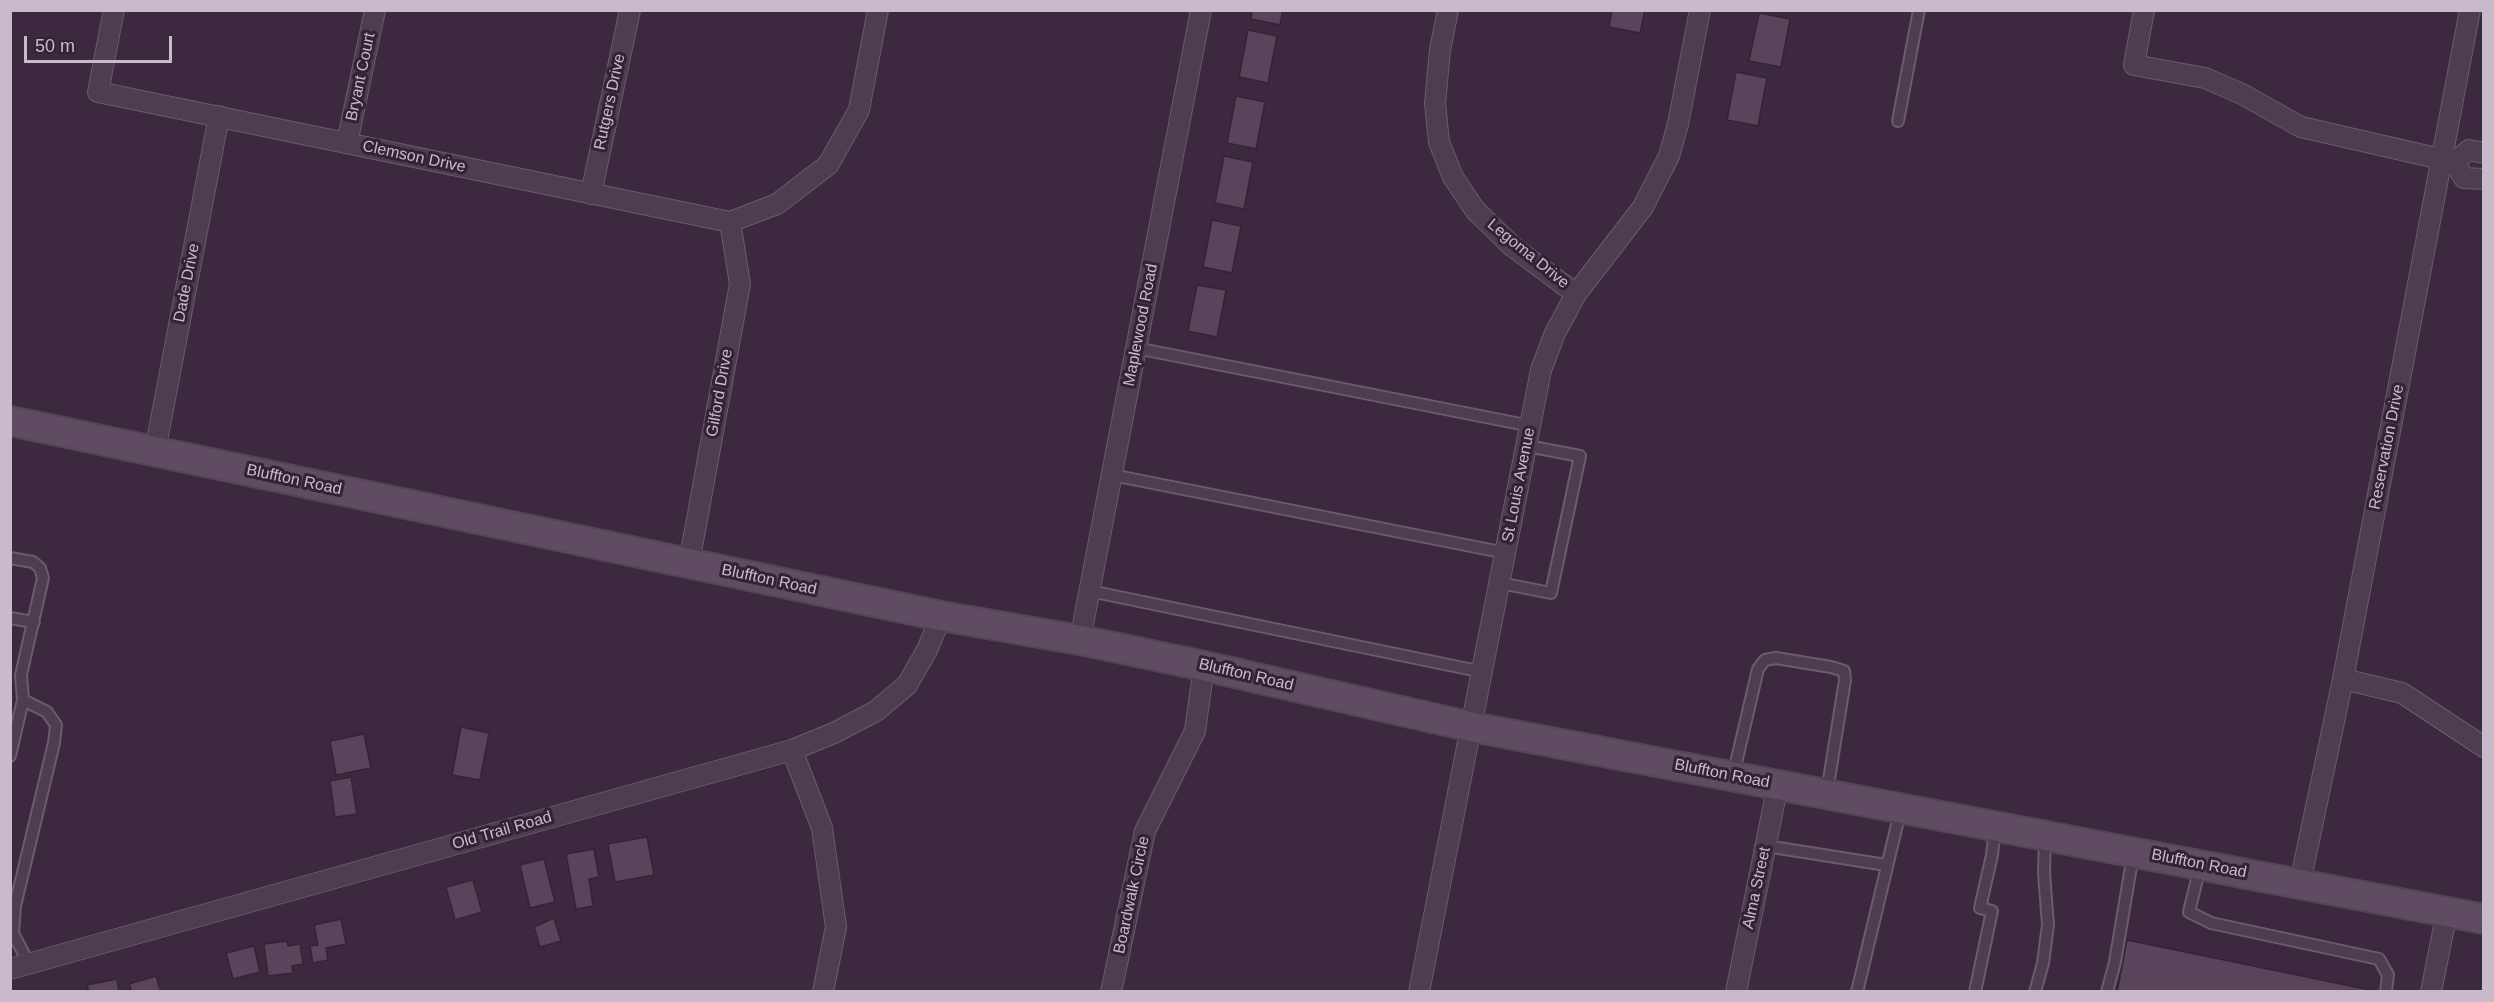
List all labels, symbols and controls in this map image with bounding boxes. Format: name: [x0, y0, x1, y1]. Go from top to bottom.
scale bar: [27, 24, 176, 62]
street label: Bryant Court: [342, 31, 380, 123]
text: 50 m: [35, 36, 75, 56]
street label: Rutgers Drive: [590, 52, 630, 152]
street label: Clemson Drive: [361, 137, 467, 177]
street label: Legoma Drive: [1483, 215, 1573, 293]
street label: Dade Drive: [170, 242, 204, 324]
street label: Maplewood Road: [1120, 262, 1162, 388]
street label: Gilford Drive: [703, 348, 737, 438]
street label: Reservation Drive: [2365, 383, 2409, 511]
street label: St Louis Avenue: [1498, 426, 1540, 544]
street label: Bluffton Road: [245, 461, 343, 499]
street label: Bluffton Road: [720, 561, 818, 599]
street label: Bluffton Road: [1197, 655, 1295, 695]
street label: Bluffton Road: [1673, 755, 1771, 793]
street label: Old Trail Road: [450, 808, 554, 854]
street label: Boardwalk Circle: [1110, 834, 1154, 956]
street label: Alma Street: [1739, 845, 1775, 931]
street label: Bluffton Road: [2150, 845, 2248, 883]

